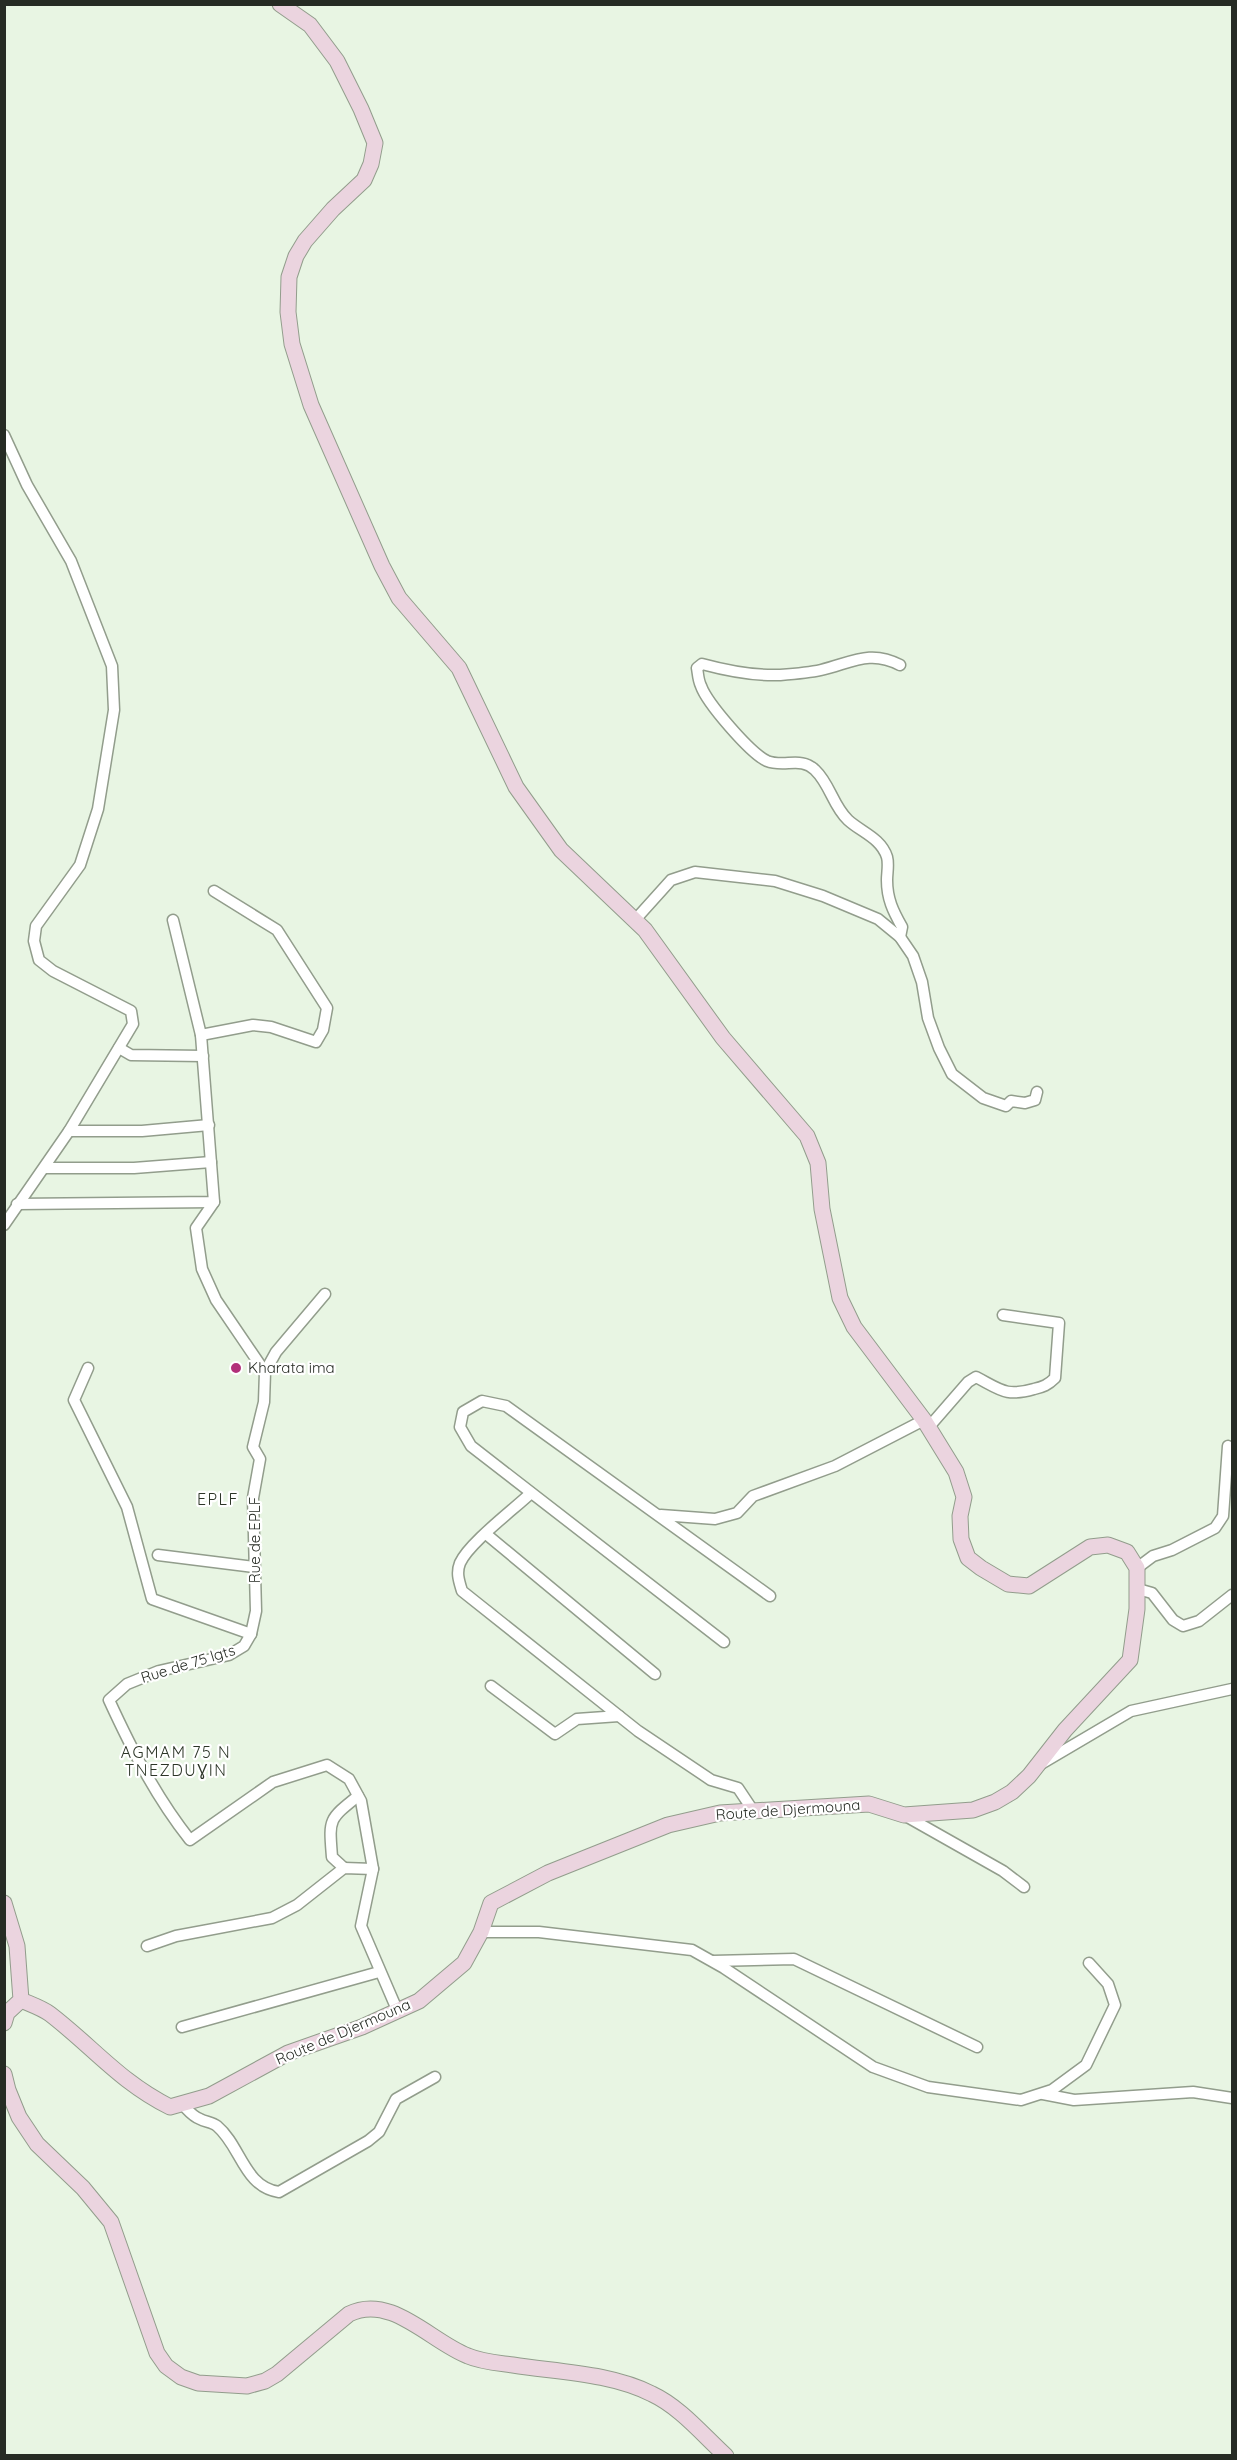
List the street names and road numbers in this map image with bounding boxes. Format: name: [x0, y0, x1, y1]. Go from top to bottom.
street label: Rue de EPLF: [245, 1497, 264, 1583]
street label: Rue de 75 lgts: [138, 1640, 237, 1687]
street label: Route de Djermouna: [715, 1795, 861, 1824]
street label: Route de Djermouna: [272, 1994, 413, 2069]

